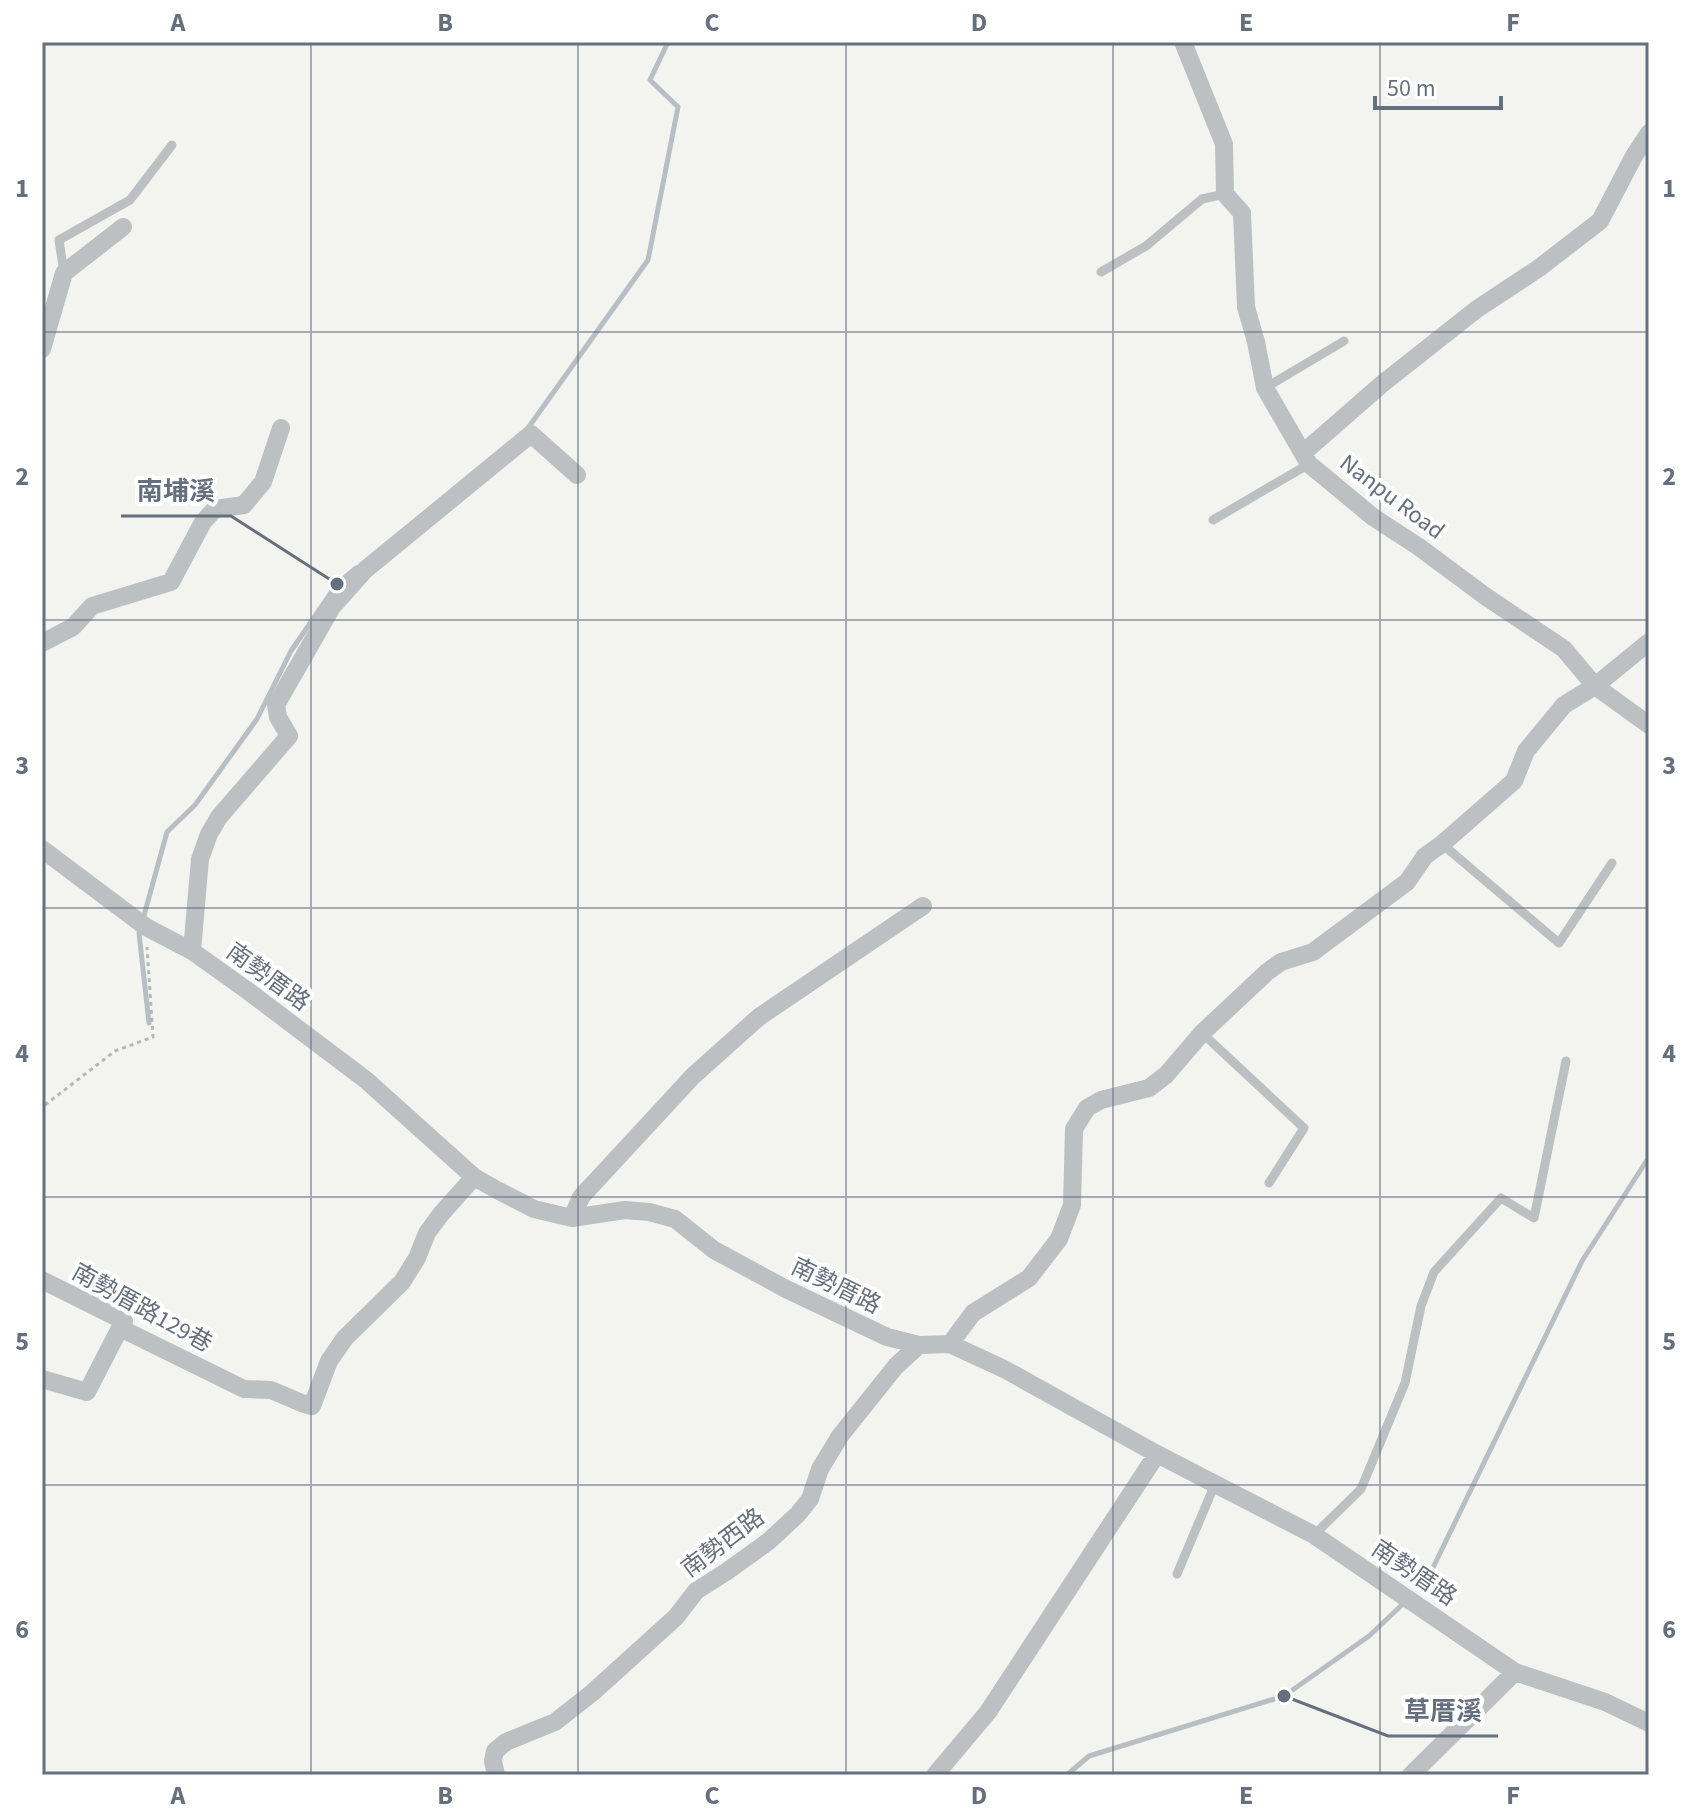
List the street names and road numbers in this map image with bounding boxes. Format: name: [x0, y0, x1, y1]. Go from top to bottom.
street label: Nanpu Road: [1332, 446, 1452, 548]
street label: 南勢厝路: [219, 935, 317, 1019]
street label: 南勢厝路: [785, 1249, 887, 1323]
street label: 南勢厝路129巷: [65, 1255, 219, 1361]
street label: 南勢西路: [674, 1500, 772, 1586]
street label: 南勢厝路: [1364, 1532, 1464, 1614]

